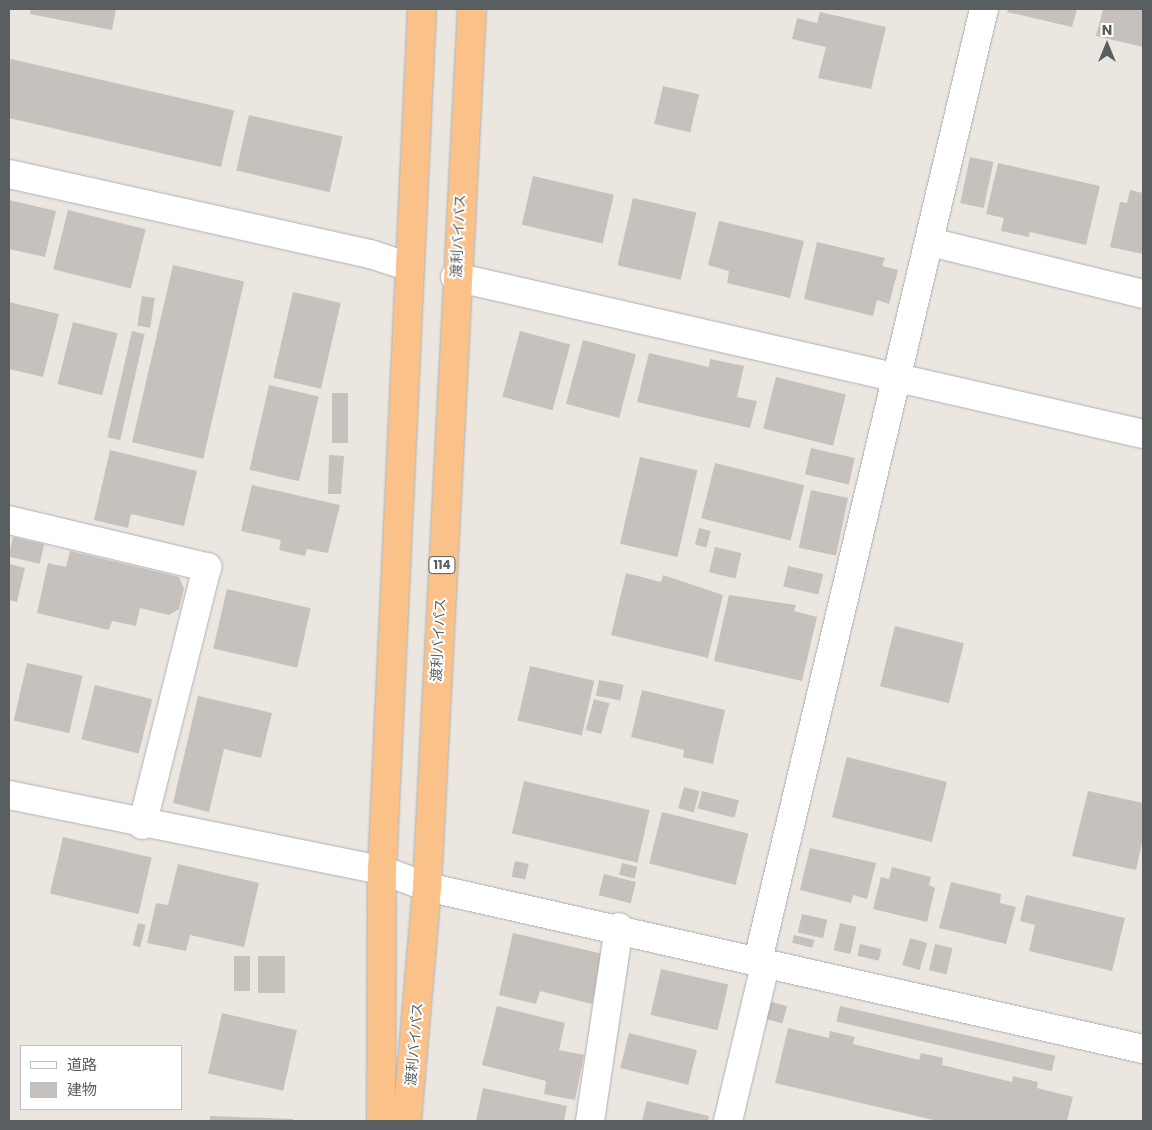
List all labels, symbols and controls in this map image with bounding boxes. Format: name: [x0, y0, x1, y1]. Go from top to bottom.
north arrow: [1082, 20, 1132, 70]
text: N: [1102, 20, 1112, 40]
street label: 渡利バイパス: [447, 194, 469, 278]
road number: 114: [428, 556, 456, 574]
street label: 渡利バイパス: [427, 598, 449, 682]
street label: 渡利バイパス: [402, 1001, 426, 1087]
legend: [20, 1045, 182, 1110]
text: 道路: [67, 1054, 97, 1075]
text: 建物: [67, 1079, 97, 1100]

